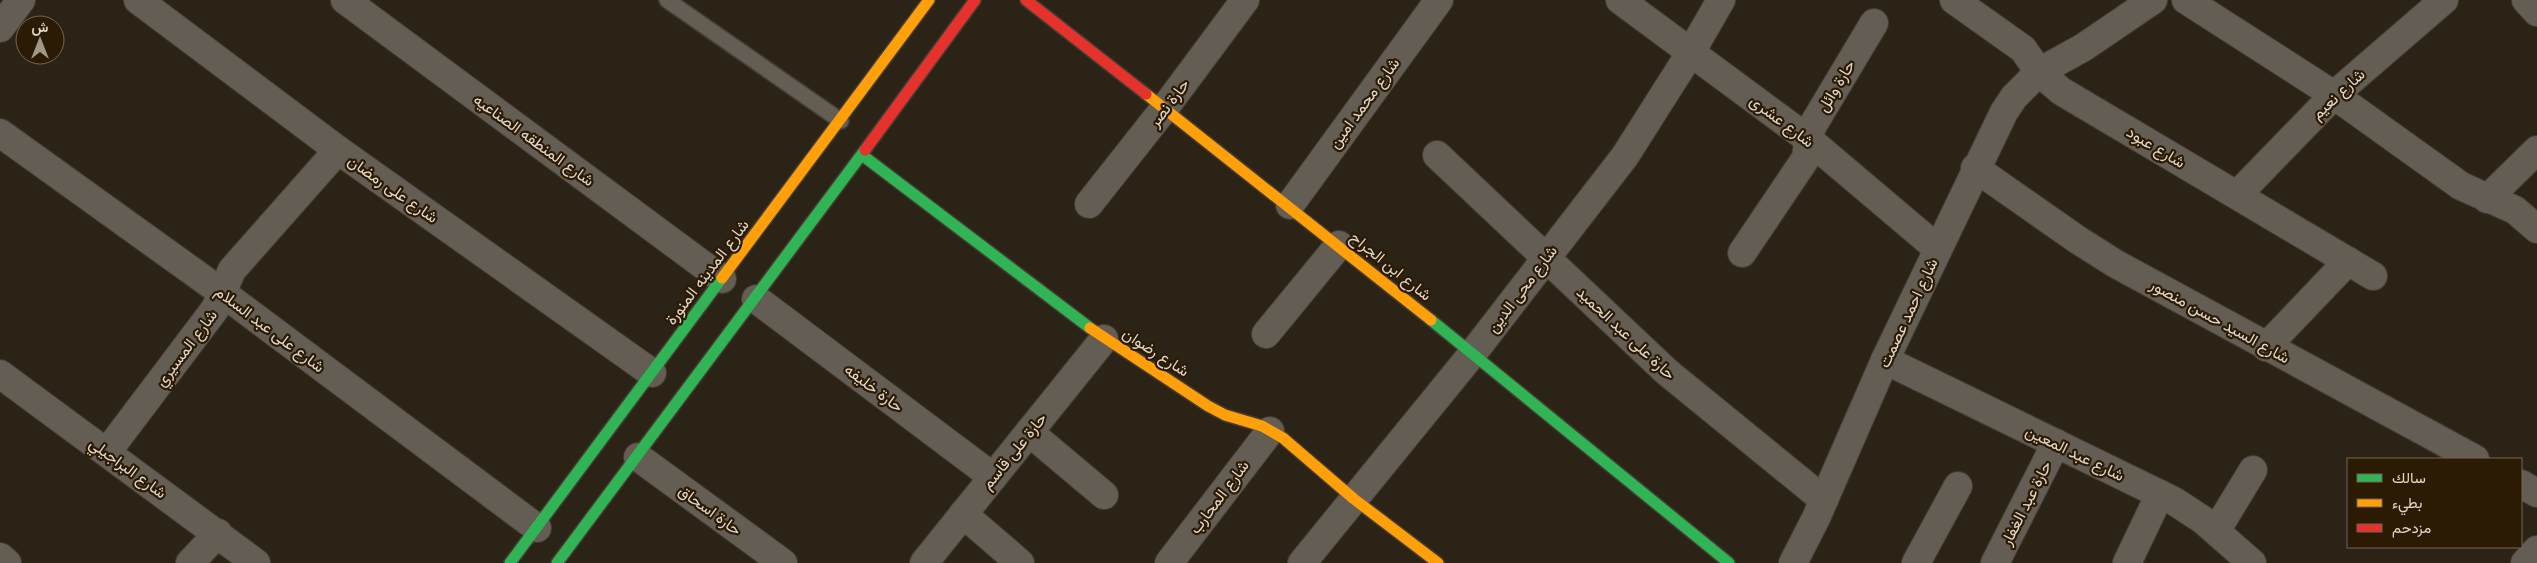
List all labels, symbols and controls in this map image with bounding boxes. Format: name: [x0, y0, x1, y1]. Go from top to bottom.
north arrow: [15, 15, 65, 65]
text: ش: [32, 18, 49, 36]
street label: شارع محمد امين: [1324, 53, 1405, 153]
street label: حارة وائل: [1812, 56, 1860, 116]
street label: شارع نعيم: [2307, 64, 2370, 125]
street label: حارة نصر: [1143, 74, 1194, 132]
street label: شارع المنطقه الصناعيه: [469, 89, 599, 192]
street label: شارع عشرى: [1745, 90, 1819, 153]
street label: شارع عبود: [2122, 121, 2189, 174]
street label: شارع على رمضان: [343, 150, 442, 229]
street label: شارع المدينه المنورة: [660, 215, 754, 330]
street label: شارع ابن الجراح: [1345, 227, 1436, 306]
street label: شارع محى الدين: [1482, 241, 1563, 337]
street label: شارع احمد عصمت: [1873, 255, 1943, 372]
street label: شارع السيد حسن منصور: [2145, 273, 2294, 369]
street label: شارع على عبد السلام: [210, 281, 329, 378]
street label: حارة على عبد الحميد: [1572, 282, 1680, 384]
street label: شارع المسيري: [150, 305, 224, 393]
street label: شارع رضوان: [1118, 323, 1193, 382]
street label: حارة خليفه: [840, 359, 908, 417]
street label: حارة على قاسم: [977, 408, 1052, 494]
street label: شارع عبد المعين: [2022, 420, 2128, 487]
street label: شارع البراجيلي: [83, 433, 171, 506]
street label: شارع المحارب: [1184, 456, 1254, 539]
street label: حارة عبد الغفار: [1995, 457, 2056, 550]
legend: [2347, 458, 2522, 548]
text: سالك: [2392, 468, 2426, 487]
street label: حارة اسحاق: [674, 480, 746, 540]
text: بطيء: [2392, 493, 2422, 516]
text: مزدحم: [2392, 518, 2431, 538]

